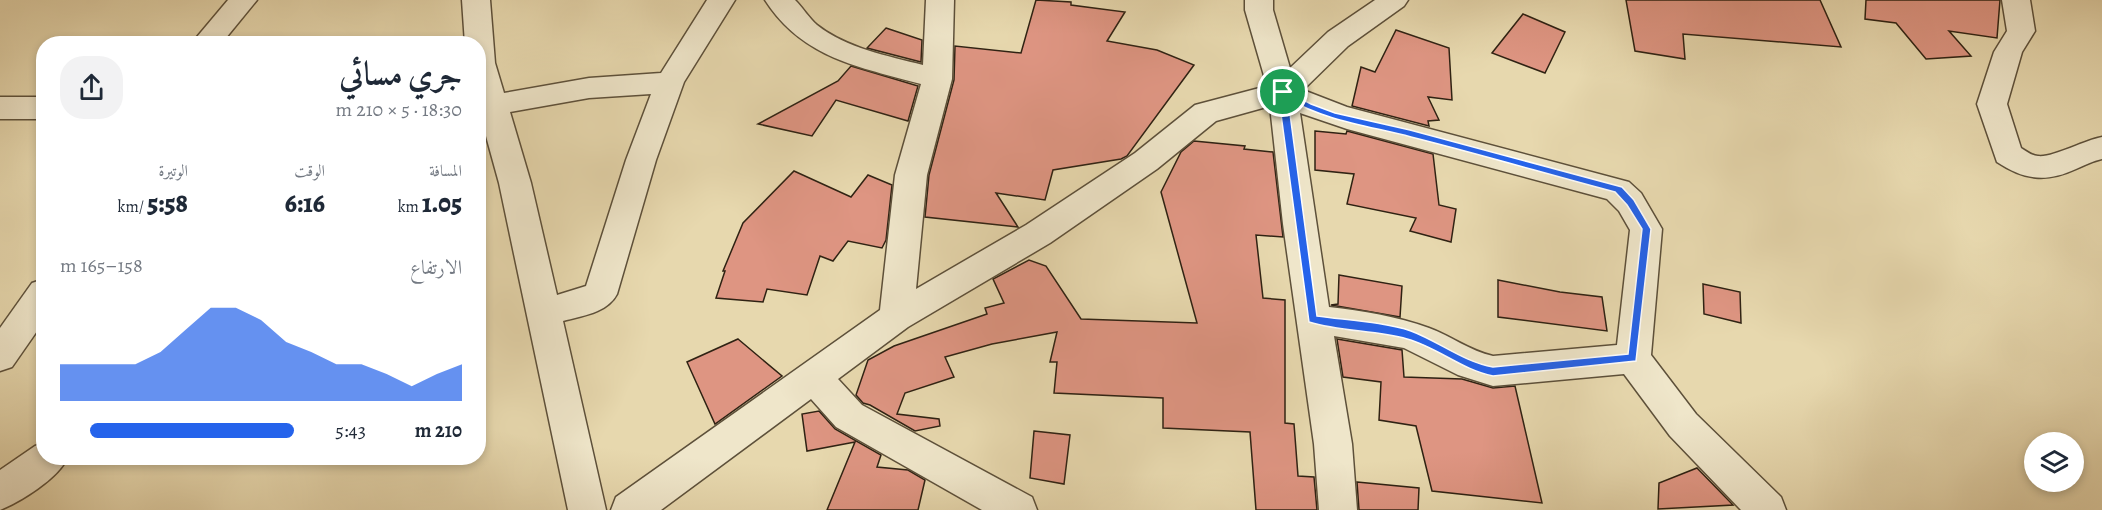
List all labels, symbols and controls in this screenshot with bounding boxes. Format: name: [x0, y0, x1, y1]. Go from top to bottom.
text: جري مسائي: [339, 51, 462, 96]
button: share: [60, 56, 123, 119]
pin: [1257, 66, 1308, 117]
icon: arrive: [1266, 75, 1299, 108]
text: 18:30 · 5 × 210 m: [336, 96, 462, 123]
text: الوتيرة: [158, 160, 188, 182]
text: الوقت: [294, 160, 325, 182]
text: المسافة: [429, 160, 462, 182]
text: 5:58: [147, 186, 188, 221]
text: 6:16: [285, 186, 325, 221]
text: 1.05: [422, 186, 462, 221]
text: /km: [118, 196, 147, 218]
text: km: [398, 196, 422, 218]
text: 158–165 m: [60, 252, 143, 279]
text: الارتفاع: [410, 254, 462, 281]
text: 5:43: [335, 417, 366, 444]
text: 210 m: [415, 417, 462, 444]
map controls: [2024, 432, 2084, 492]
button: layers: [2024, 432, 2084, 492]

